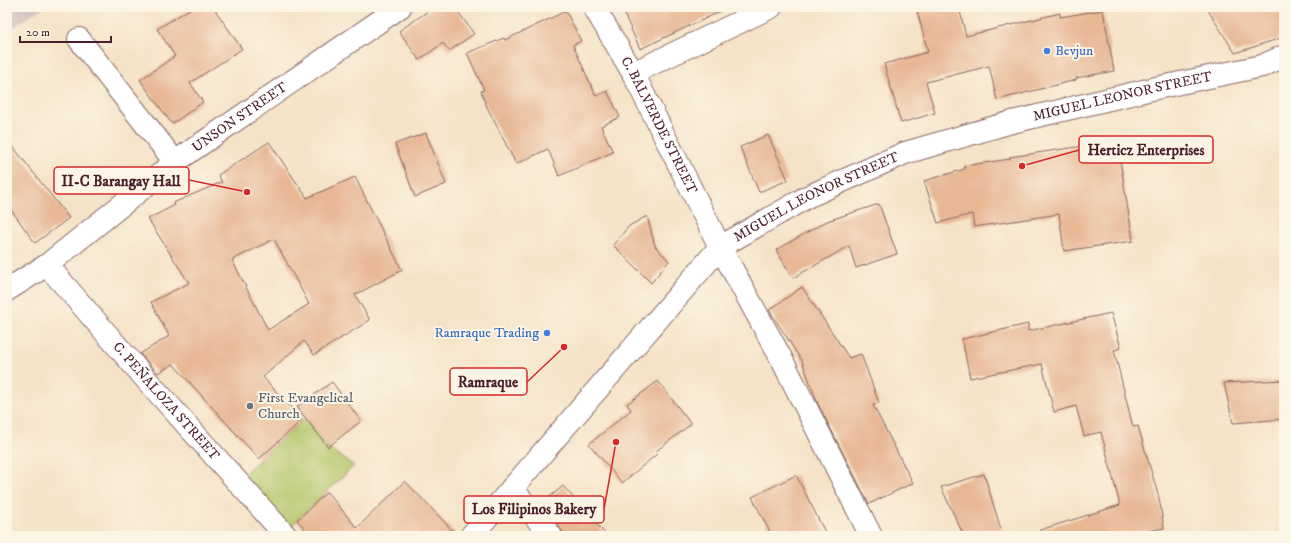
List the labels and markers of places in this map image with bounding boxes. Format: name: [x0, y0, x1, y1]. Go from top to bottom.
place label: Bevjun: [1055, 42, 1094, 60]
marker: Bevjun: [1042, 46, 1052, 56]
callout: Herticz Enterprises: [1079, 136, 1213, 163]
callout: II-C Barangay Hall: [54, 167, 189, 194]
place label: Ramraque Trading: [435, 324, 539, 342]
marker: Ramraque Trading: [542, 328, 552, 338]
callout: Ramraque: [450, 368, 527, 395]
place label: First Evangelical Church: [258, 389, 354, 423]
marker: First Evangelical Church: [245, 401, 255, 411]
callout: Los Filipinos Bakery: [464, 496, 604, 523]

